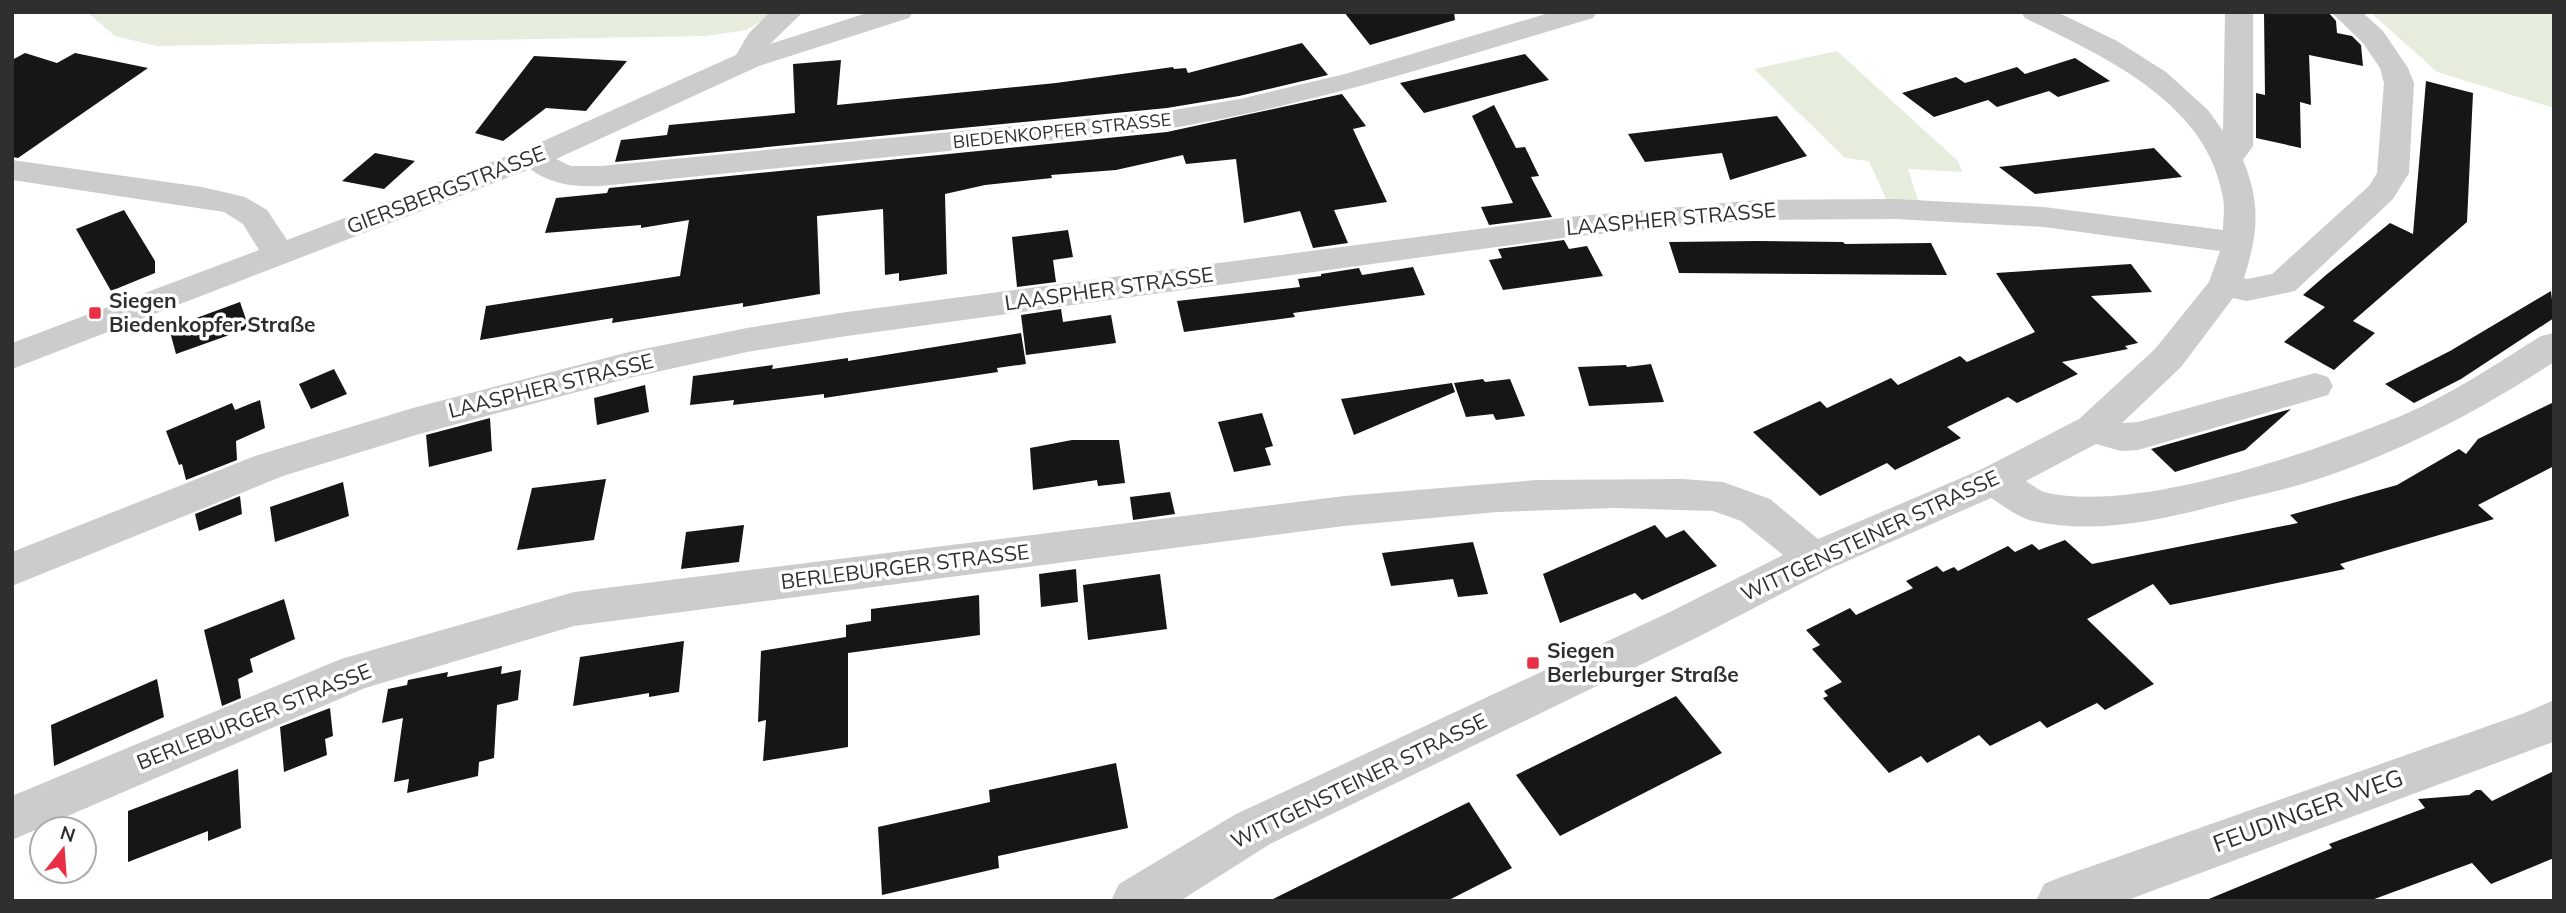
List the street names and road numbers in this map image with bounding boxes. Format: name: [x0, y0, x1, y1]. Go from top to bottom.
street label: BIEDENKOPFER STRASSE: [952, 108, 1172, 153]
street label: GIERSBERGSTRASSE: [343, 139, 549, 239]
street label: LAASPHER STRASSE: [1565, 196, 1777, 240]
street label: LAASPHER STRASSE: [1003, 260, 1215, 316]
street label: LAASPHER STRASSE: [445, 347, 656, 423]
street label: WITTGENSTEINER STRASSE: [1736, 464, 2003, 606]
street label: BERLEBURGER STRASSE: [779, 538, 1031, 594]
street label: BERLEBURGER STRASSE: [133, 657, 375, 775]
street label: WITTGENSTEINER STRASSE: [1226, 707, 1491, 854]
street label: FEUDINGER WEG: [2209, 762, 2407, 858]

